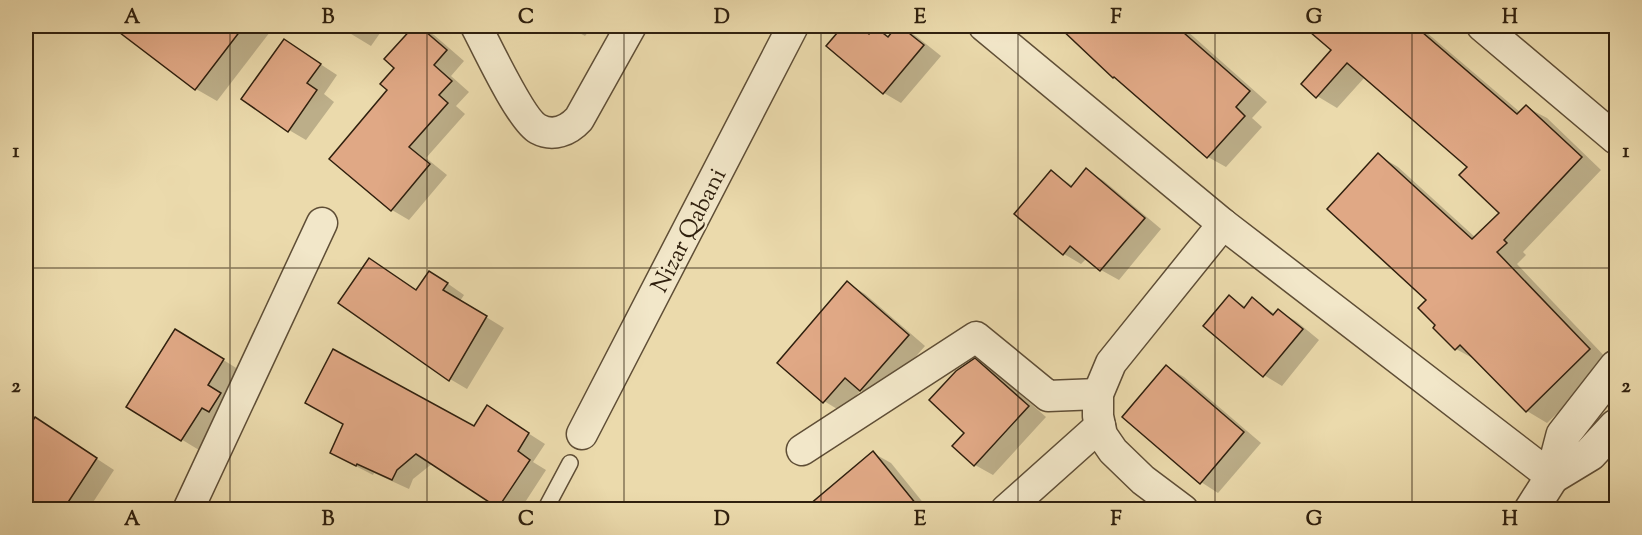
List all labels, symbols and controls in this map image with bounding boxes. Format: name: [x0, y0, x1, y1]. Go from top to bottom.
text: A: [124, 4, 141, 33]
text: B: [322, 4, 335, 33]
text: C: [518, 4, 534, 33]
text: D: [714, 4, 730, 33]
text: E: [914, 4, 927, 33]
text: F: [1110, 4, 1122, 33]
text: G: [1306, 4, 1323, 33]
text: H: [1502, 4, 1518, 33]
text: 1: [13, 138, 20, 167]
text: 1: [1623, 138, 1630, 167]
street label: Nizar Qabani: [644, 162, 736, 299]
text: 2: [11, 373, 21, 402]
text: 2: [1621, 373, 1631, 402]
text: A: [124, 506, 141, 535]
text: B: [322, 506, 335, 535]
text: C: [518, 506, 534, 535]
text: D: [714, 506, 730, 535]
text: E: [914, 506, 927, 535]
text: F: [1110, 506, 1122, 535]
text: G: [1306, 506, 1323, 535]
text: H: [1502, 506, 1518, 535]

